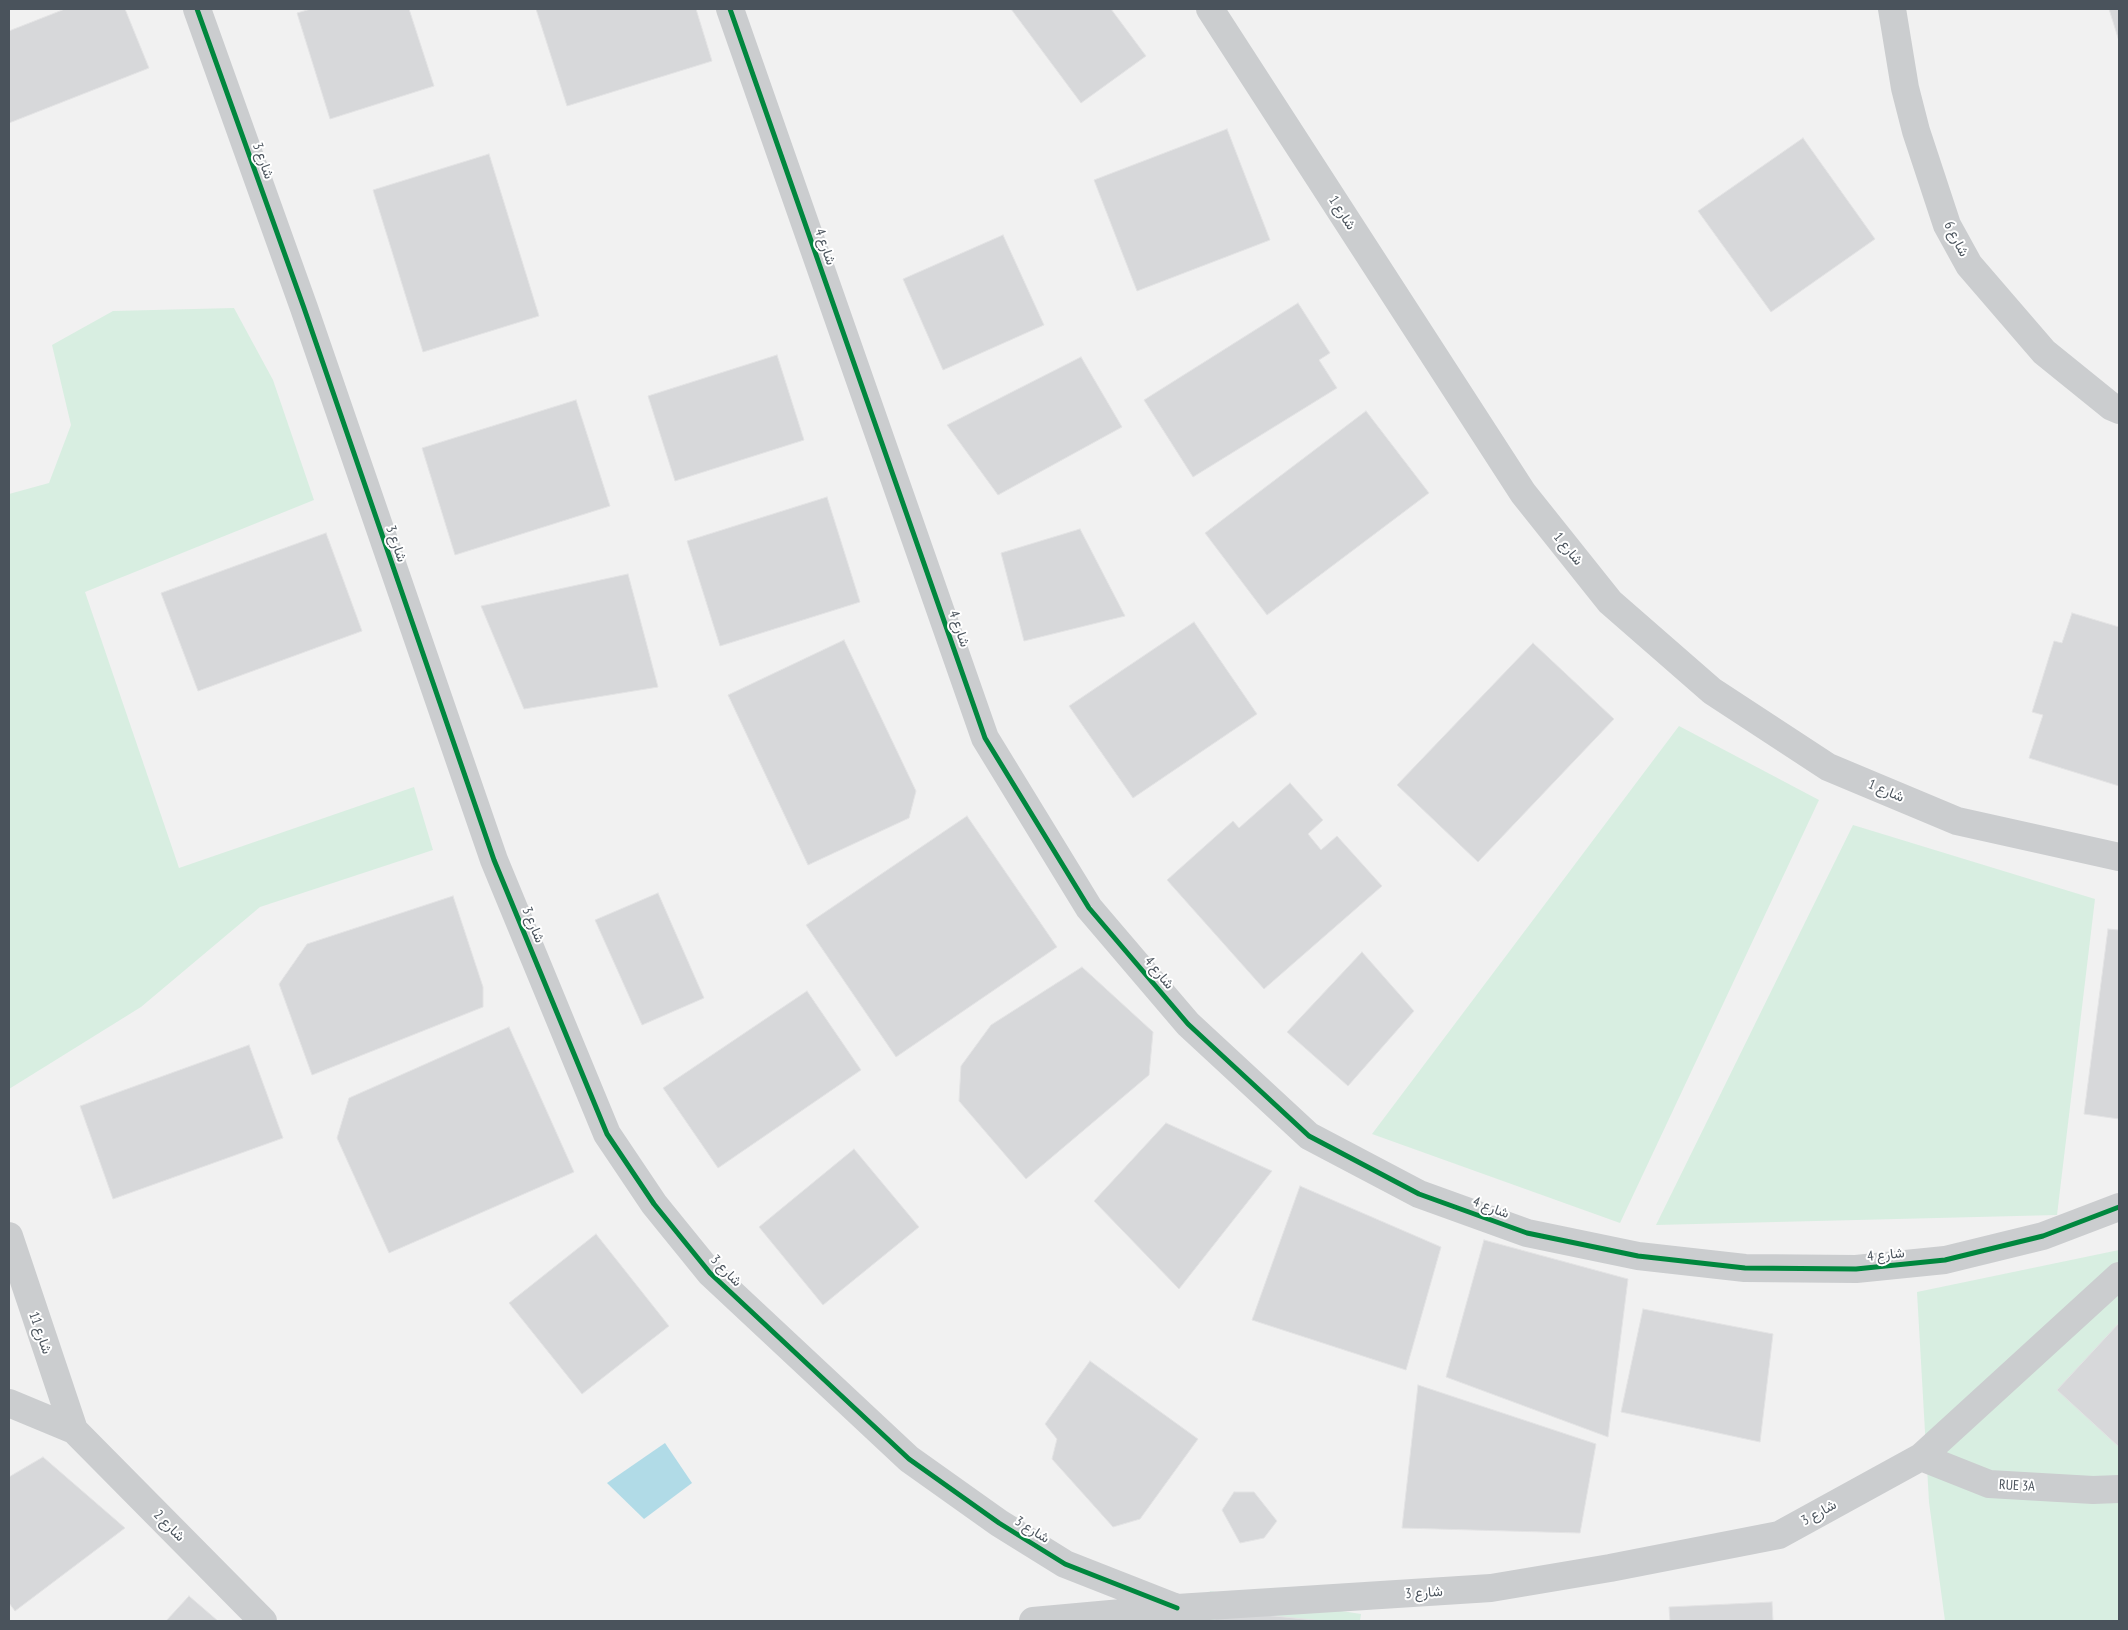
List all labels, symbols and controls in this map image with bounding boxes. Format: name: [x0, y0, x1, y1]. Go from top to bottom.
street label: شارع 3: [249, 141, 277, 181]
street label: شارع 1: [1325, 193, 1359, 233]
street label: شارع 6: [1940, 219, 1972, 259]
street label: شارع 4: [811, 227, 839, 267]
street label: شارع 3: [382, 524, 410, 564]
street label: شارع 1: [1550, 529, 1586, 569]
street label: شارع 4: [945, 609, 973, 649]
street label: شارع 1: [1865, 776, 1907, 806]
street label: شارع 3: [518, 905, 548, 945]
street label: شارع 4: [1141, 953, 1177, 993]
street label: شارع 4: [1471, 1194, 1511, 1222]
street label: شارع 4: [1867, 1245, 1905, 1265]
street label: شارع 3: [707, 1252, 745, 1290]
street label: شارع 11: [25, 1310, 55, 1356]
street label: RUE 3A: [1999, 1477, 2035, 1495]
street label: شارع 3: [1799, 1497, 1839, 1529]
street label: شارع 2: [150, 1507, 188, 1545]
street label: شارع 3: [1012, 1513, 1052, 1547]
street label: شارع 3: [1405, 1583, 1443, 1603]

